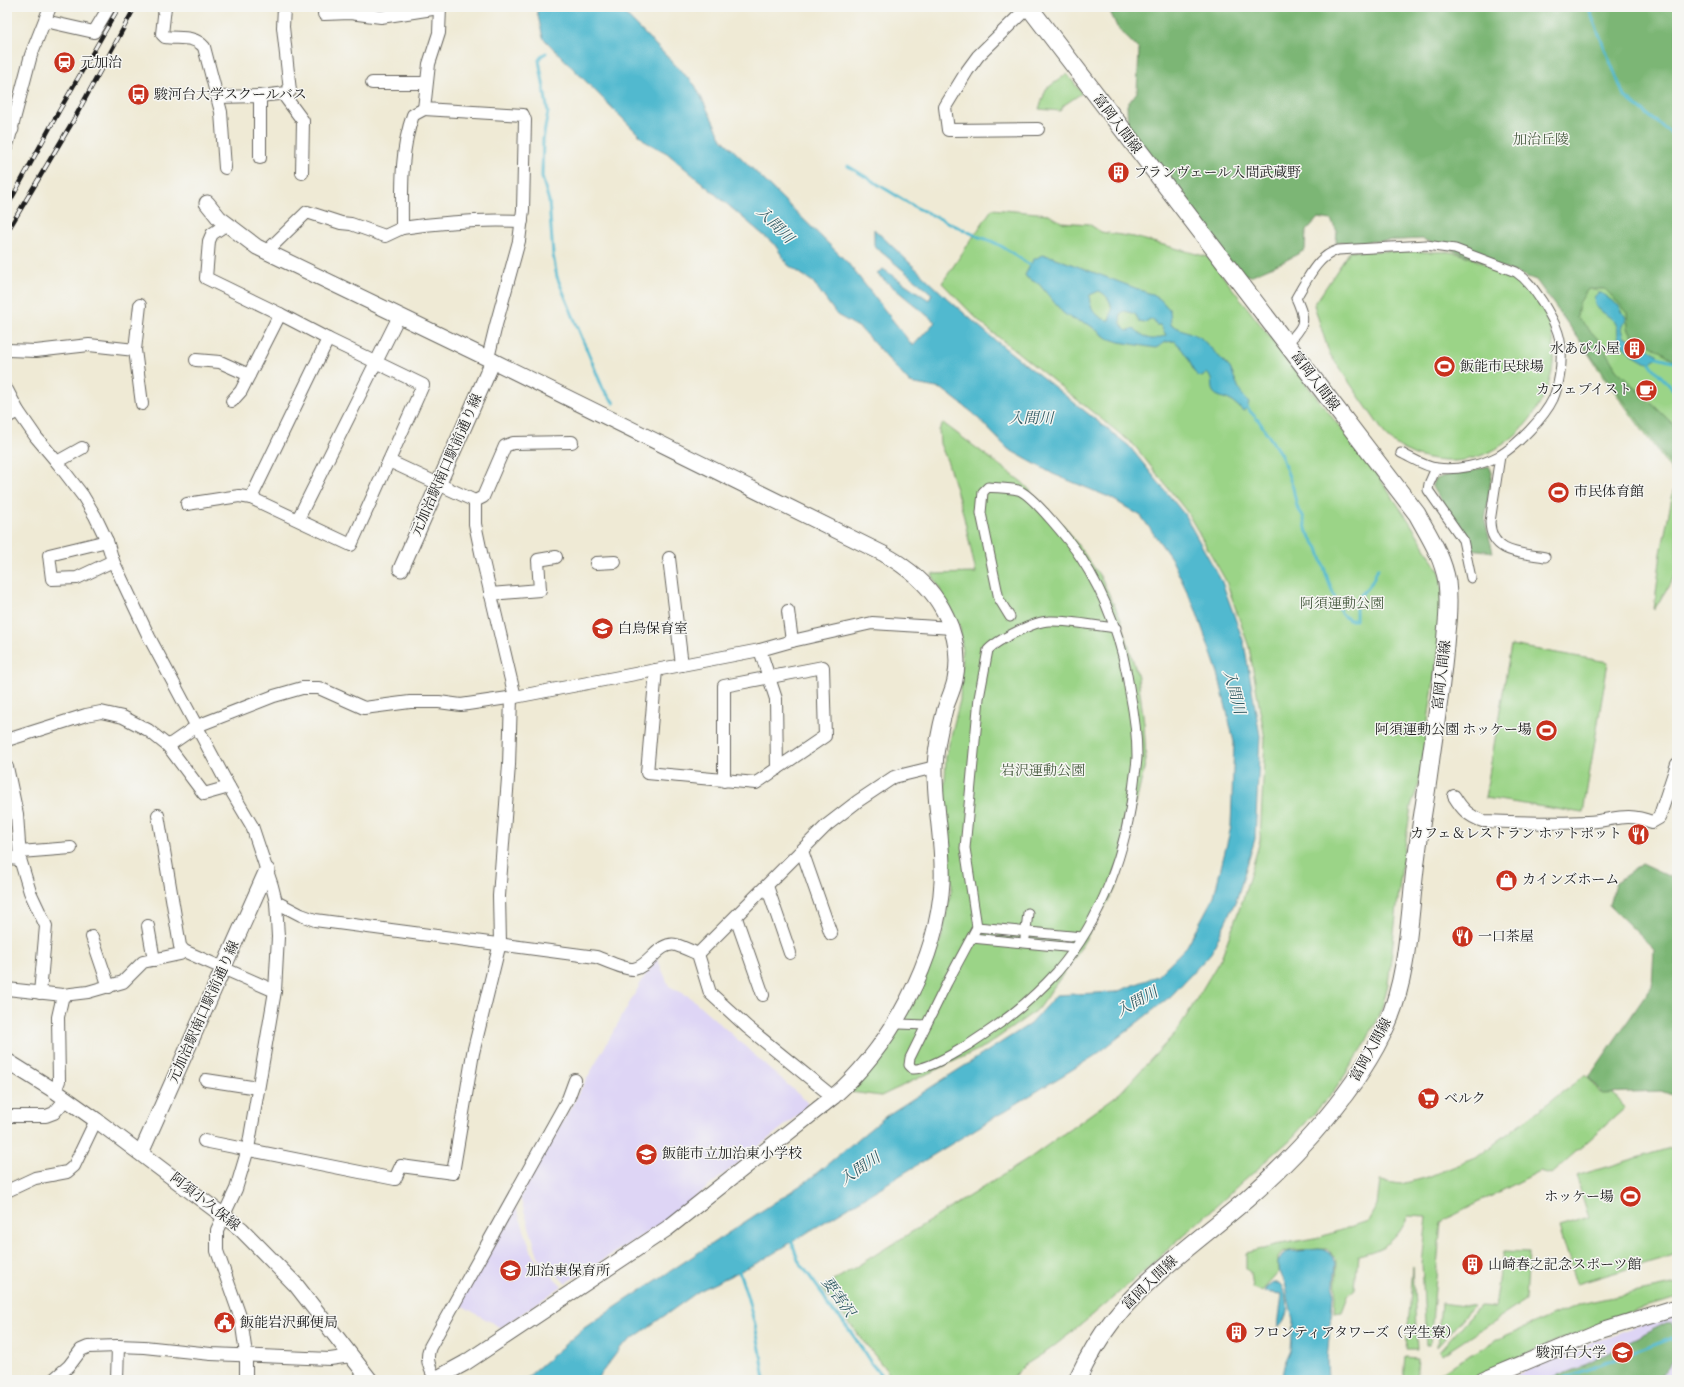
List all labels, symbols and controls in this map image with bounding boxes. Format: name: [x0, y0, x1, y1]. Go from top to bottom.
station icon: 元加治: [52, 50, 78, 76]
place label: 元加治: [80, 54, 122, 72]
bus stop icon: 駿河台大学スクールバス: [125, 82, 151, 108]
place label: 駿河台大学スクールバス: [154, 86, 307, 104]
street label: 富岡入間線: [1089, 91, 1145, 157]
park label: 加治丘陵: [1513, 131, 1569, 149]
building icon: プランヴェール入間武蔵野: [1105, 160, 1131, 186]
place label: プランヴェール入間武蔵野: [1134, 164, 1301, 182]
water label: 入間川: [752, 202, 799, 249]
building icon: 水あび小屋: [1622, 336, 1648, 362]
place label: 水あび小屋: [1550, 340, 1620, 358]
street label: 富岡入間線: [1287, 348, 1343, 414]
sports icon: 飯能市民球場: [1432, 354, 1458, 380]
place label: 飯能市民球場: [1460, 358, 1544, 376]
cafe icon: カフェプイスト: [1634, 377, 1660, 403]
place label: カフェプイスト: [1536, 381, 1632, 399]
street label: 元加治駅南口駅前通り線: [407, 391, 487, 539]
water label: 入間川: [1008, 409, 1055, 428]
sports icon: 市民体育館: [1545, 479, 1571, 505]
place label: 市民体育館: [1574, 483, 1644, 501]
park label: 阿須運動公園: [1300, 595, 1384, 613]
school or university icon: 白鳥保育室: [589, 616, 615, 642]
place label: 白鳥保育室: [618, 620, 688, 638]
street label: 富岡入間線: [1429, 639, 1455, 711]
water label: 入間川: [1219, 668, 1250, 718]
sports icon: 阿須運動公園 ホッケー場: [1534, 717, 1560, 743]
place label: 阿須運動公園 ホッケー場: [1375, 721, 1532, 739]
park label: 岩沢運動公園: [1001, 762, 1085, 780]
restaurant icon: カフェ＆レストラン ホットポット: [1625, 821, 1651, 847]
place label: カフェ＆レストラン ホットポット: [1410, 825, 1622, 843]
shop icon: カインズホーム: [1493, 867, 1519, 893]
place label: カインズホーム: [1522, 871, 1619, 889]
restaurant icon: 一口茶屋: [1450, 924, 1476, 950]
place label: 一口茶屋: [1478, 928, 1534, 946]
street label: 元加治駅南口駅前通り線: [164, 938, 244, 1086]
water label: 入間川: [1113, 982, 1163, 1021]
street label: 富岡入間線: [1346, 1015, 1396, 1085]
supermarket icon: ベルク: [1416, 1086, 1442, 1112]
place label: ベルク: [1444, 1090, 1486, 1108]
school or university icon: 飯能市立加治東小学校: [634, 1141, 660, 1167]
place label: 飯能市立加治東小学校: [662, 1145, 802, 1163]
water label: 入間川: [836, 1147, 886, 1189]
street label: 阿須小久保線: [166, 1169, 244, 1235]
sports icon: ホッケー場: [1617, 1184, 1643, 1210]
place label: ホッケー場: [1544, 1188, 1614, 1206]
street label: 富岡入間線: [1119, 1252, 1181, 1314]
building icon: 山崎春之記念スポーツ館: [1460, 1252, 1486, 1278]
place label: 山崎春之記念スポーツ館: [1488, 1256, 1641, 1274]
school or university icon: 加治東保育所: [498, 1258, 524, 1284]
place label: 加治東保育所: [526, 1262, 610, 1280]
water label: 要害沢: [817, 1273, 860, 1322]
public building icon: 飯能岩沢郵便局: [212, 1310, 238, 1336]
place label: 飯能岩沢郵便局: [240, 1314, 338, 1332]
building icon: フロンティアタワーズ（学生寮）: [1223, 1320, 1249, 1346]
place label: フロンティアタワーズ（学生寮）: [1252, 1324, 1459, 1342]
school or university icon: 駿河台大学: [1609, 1340, 1635, 1366]
place label: 駿河台大学: [1536, 1344, 1606, 1362]

